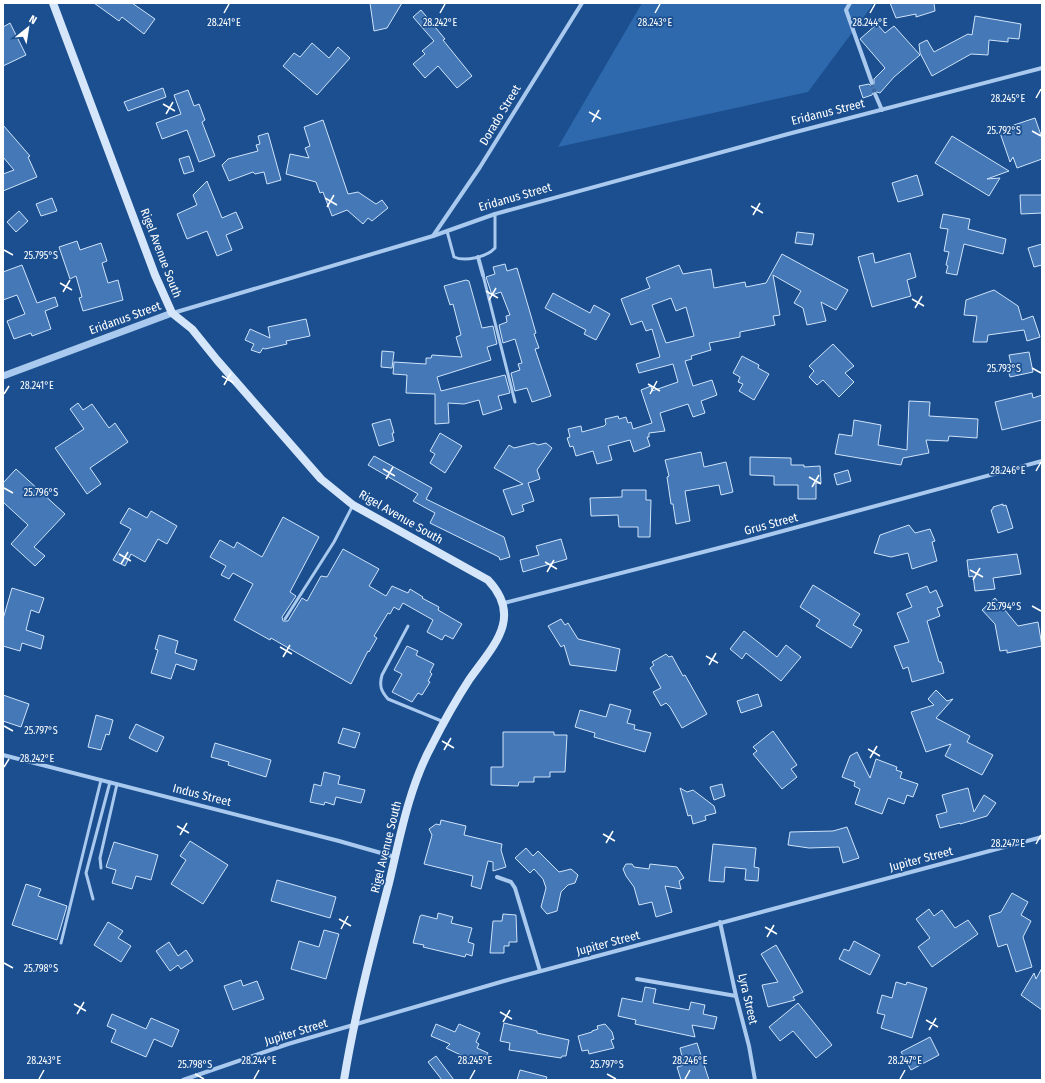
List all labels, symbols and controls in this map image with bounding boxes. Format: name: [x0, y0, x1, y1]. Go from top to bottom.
north arrow: [8, 8, 48, 48]
text: N: [27, 12, 39, 27]
text: 28.241°E: [207, 17, 241, 29]
text: 28.242°E: [423, 17, 457, 29]
text: 28.243°E: [638, 17, 672, 29]
text: 28.244°E: [853, 17, 888, 29]
street label: Dorado Street: [476, 82, 524, 148]
text: 28.245°E: [991, 93, 1025, 105]
street label: Eridanus Street: [790, 96, 866, 128]
text: 25.792°S: [987, 125, 1021, 137]
street label: Eridanus Street: [477, 180, 553, 214]
street label: Rigel Avenue South: [138, 206, 184, 300]
text: 25.795°S: [24, 250, 58, 262]
street label: Eridanus Street: [87, 299, 163, 337]
text: 25.793°S: [987, 363, 1021, 375]
text: 28.241°E: [20, 380, 54, 392]
text: 28.246°E: [991, 465, 1026, 477]
text: 25.796°S: [24, 487, 58, 499]
street label: Rigel Avenue South: [357, 487, 445, 547]
street label: Grus Street: [743, 510, 799, 538]
text: 25.794°S: [987, 601, 1021, 613]
text: 25.797°S: [24, 725, 58, 737]
text: 28.242°E: [20, 753, 54, 765]
street label: Indus Street: [171, 781, 233, 809]
street label: Rigel Avenue South: [368, 799, 404, 895]
text: 28.247°E: [991, 838, 1025, 850]
street label: Jupiter Street: [888, 844, 954, 874]
street label: Jupiter Street: [575, 928, 641, 958]
text: 25.798°S: [24, 963, 58, 975]
street label: Lyra Street: [735, 972, 761, 1026]
street label: Jupiter Street: [263, 1016, 329, 1048]
text: 28.243°E: [27, 1055, 61, 1067]
text: 28.244°E: [242, 1055, 277, 1067]
text: 28.245°E: [458, 1055, 492, 1067]
text: 28.246°E: [673, 1055, 708, 1067]
text: 28.247°E: [888, 1055, 922, 1067]
text: 25.798°S: [178, 1059, 212, 1071]
text: 25.797°S: [590, 1059, 624, 1071]

